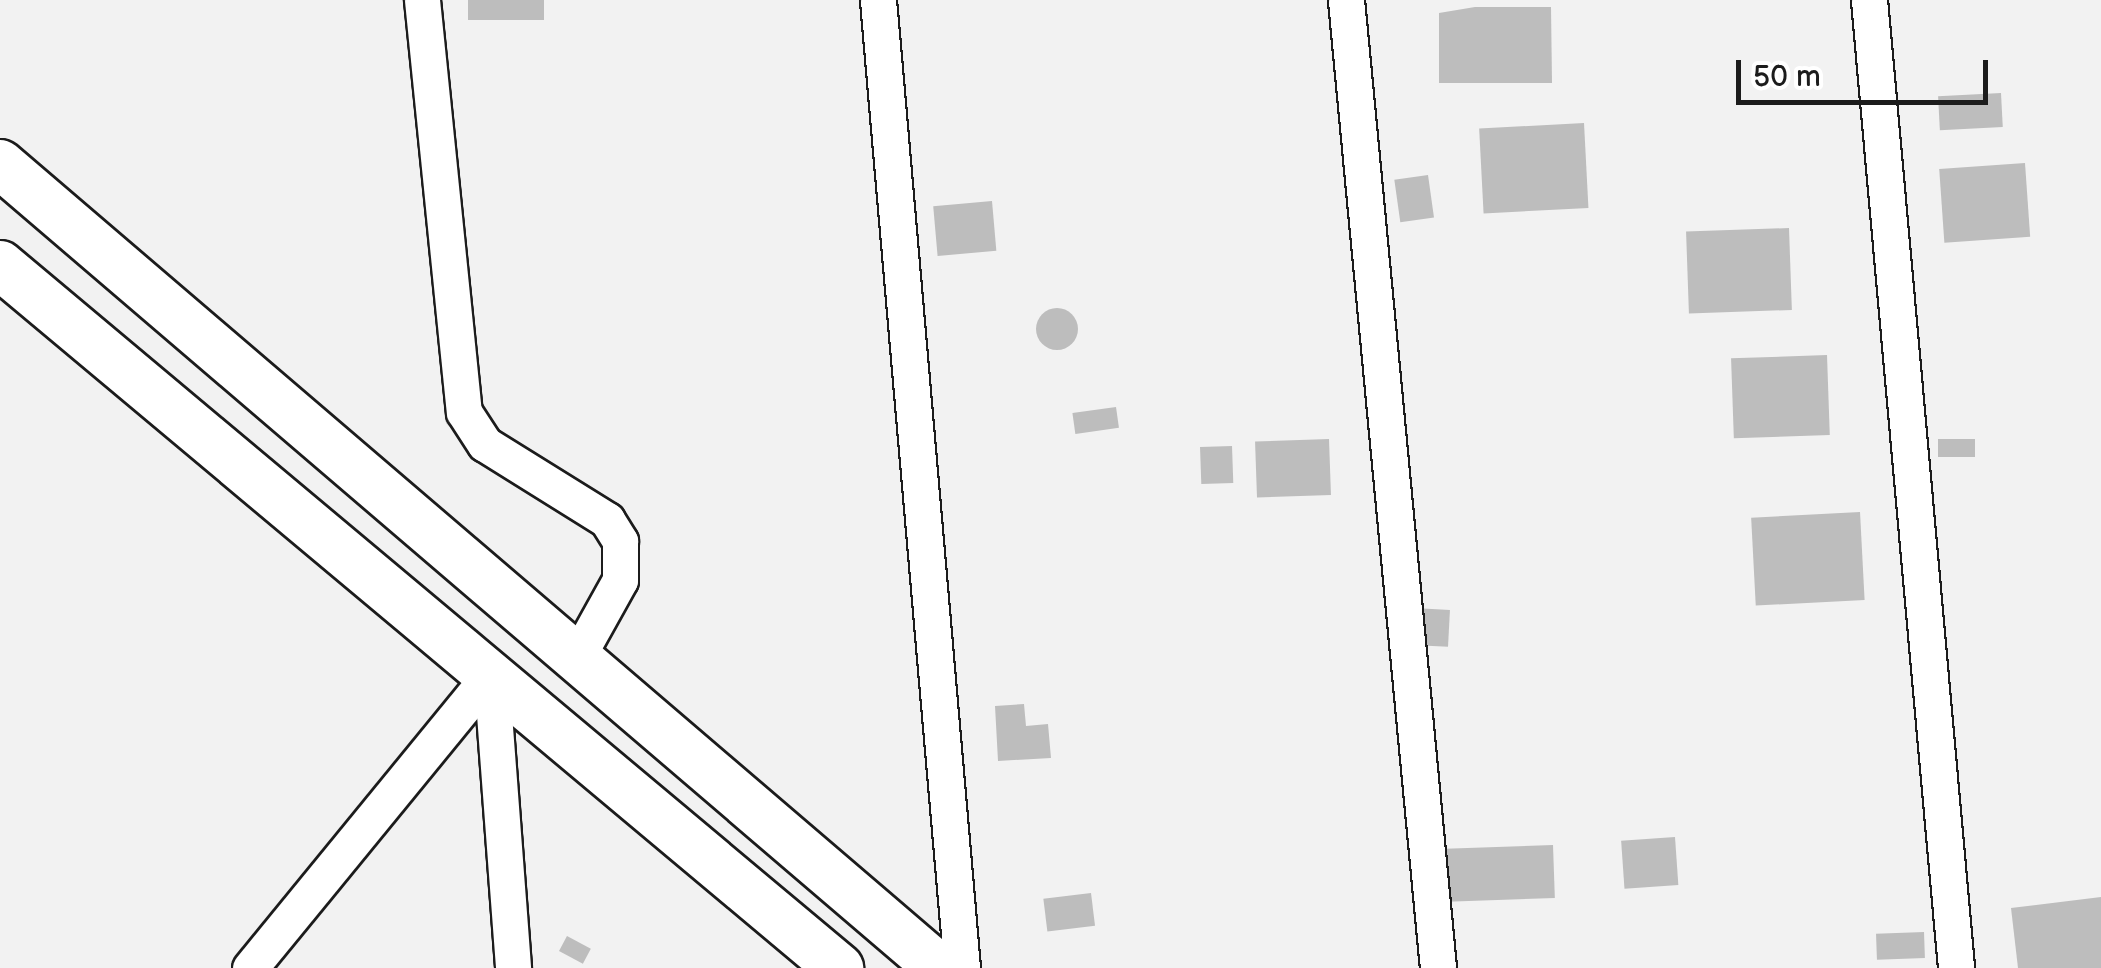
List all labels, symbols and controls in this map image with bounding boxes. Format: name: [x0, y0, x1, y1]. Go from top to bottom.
scale bar: [1741, 40, 1994, 102]
text: 50 m: [1753, 59, 1821, 95]

